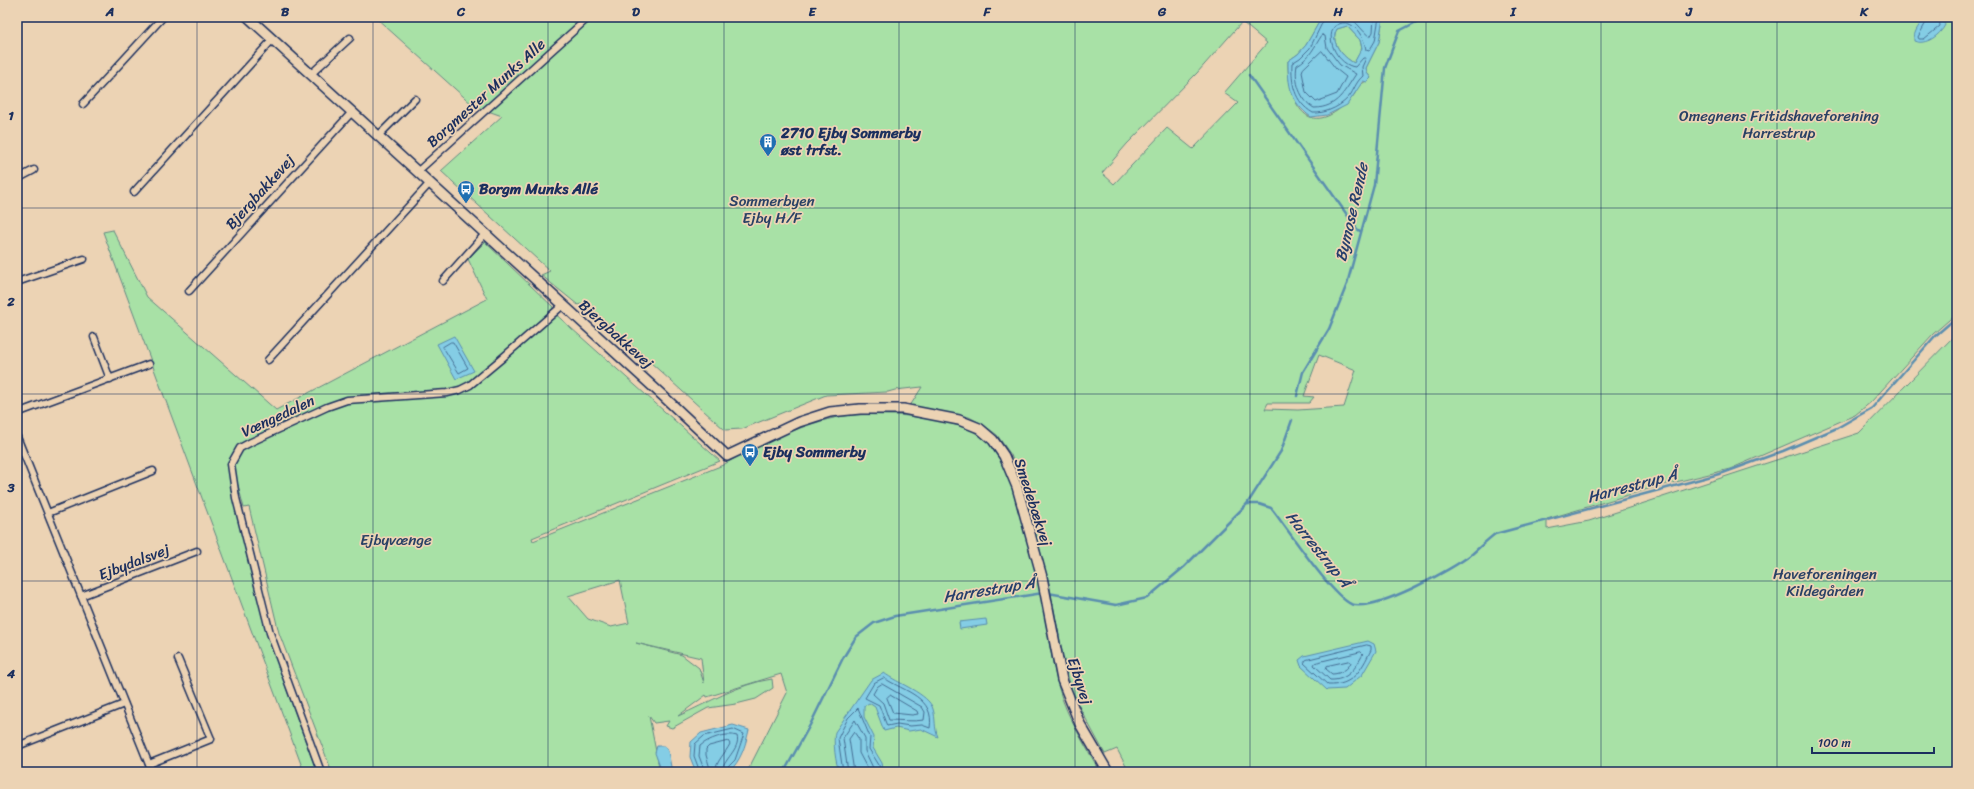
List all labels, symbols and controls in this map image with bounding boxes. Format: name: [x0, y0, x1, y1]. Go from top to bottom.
text: A: [105, 0, 114, 23]
text: B: [281, 0, 290, 23]
text: C: [456, 0, 466, 23]
text: D: [632, 0, 640, 23]
text: E: [808, 0, 817, 23]
text: F: [982, 0, 991, 23]
text: G: [1157, 0, 1167, 23]
text: H: [1332, 0, 1343, 23]
text: I: [1509, 0, 1517, 23]
text: J: [1685, 0, 1693, 23]
text: K: [1859, 0, 1869, 23]
street label: Borgmester Munks Alle: [420, 32, 552, 154]
park label: Omegnens Fritidshaveforening Harrestrup: [1679, 103, 1879, 146]
text: 1: [8, 104, 14, 127]
place label: 2710 Ejby Sommerby øst trfst.: [780, 120, 922, 163]
building icon: 2710 Ejby Sommerby øst trfst.: [758, 132, 778, 157]
street label: Bjergbakkevej: [219, 148, 301, 236]
water label: Bymose Rende: [1326, 158, 1377, 264]
place label: Borgm Munks Allé: [479, 176, 599, 202]
bus stop icon: Borgm Munks Allé: [456, 179, 476, 204]
park label: Sommerbyen Ejby H/F: [729, 188, 815, 231]
text: 2: [6, 290, 15, 313]
street label: Bjergbakkevej: [572, 293, 660, 375]
street label: Vængedalen: [237, 388, 319, 444]
place label: Ejby Sommerby: [763, 439, 867, 465]
bus stop icon: Ejby Sommerby: [740, 442, 760, 467]
street label: Smedebækvej: [1007, 455, 1060, 550]
water label: Harrestrup Å: [1584, 458, 1685, 511]
text: 3: [6, 476, 15, 499]
water label: Harrestrup Å: [1278, 504, 1362, 598]
park label: Ejbyvænge: [360, 527, 432, 553]
street label: Ejbydalsvej: [95, 537, 173, 587]
park label: Haveforeningen Kildegården: [1773, 561, 1877, 604]
water label: Harrestrup Å: [941, 567, 1041, 611]
street label: Ejbyvej: [1060, 654, 1100, 708]
text: 4: [6, 662, 16, 685]
scale bar: [1812, 729, 1934, 755]
text: 100 m: [1818, 732, 1851, 754]

